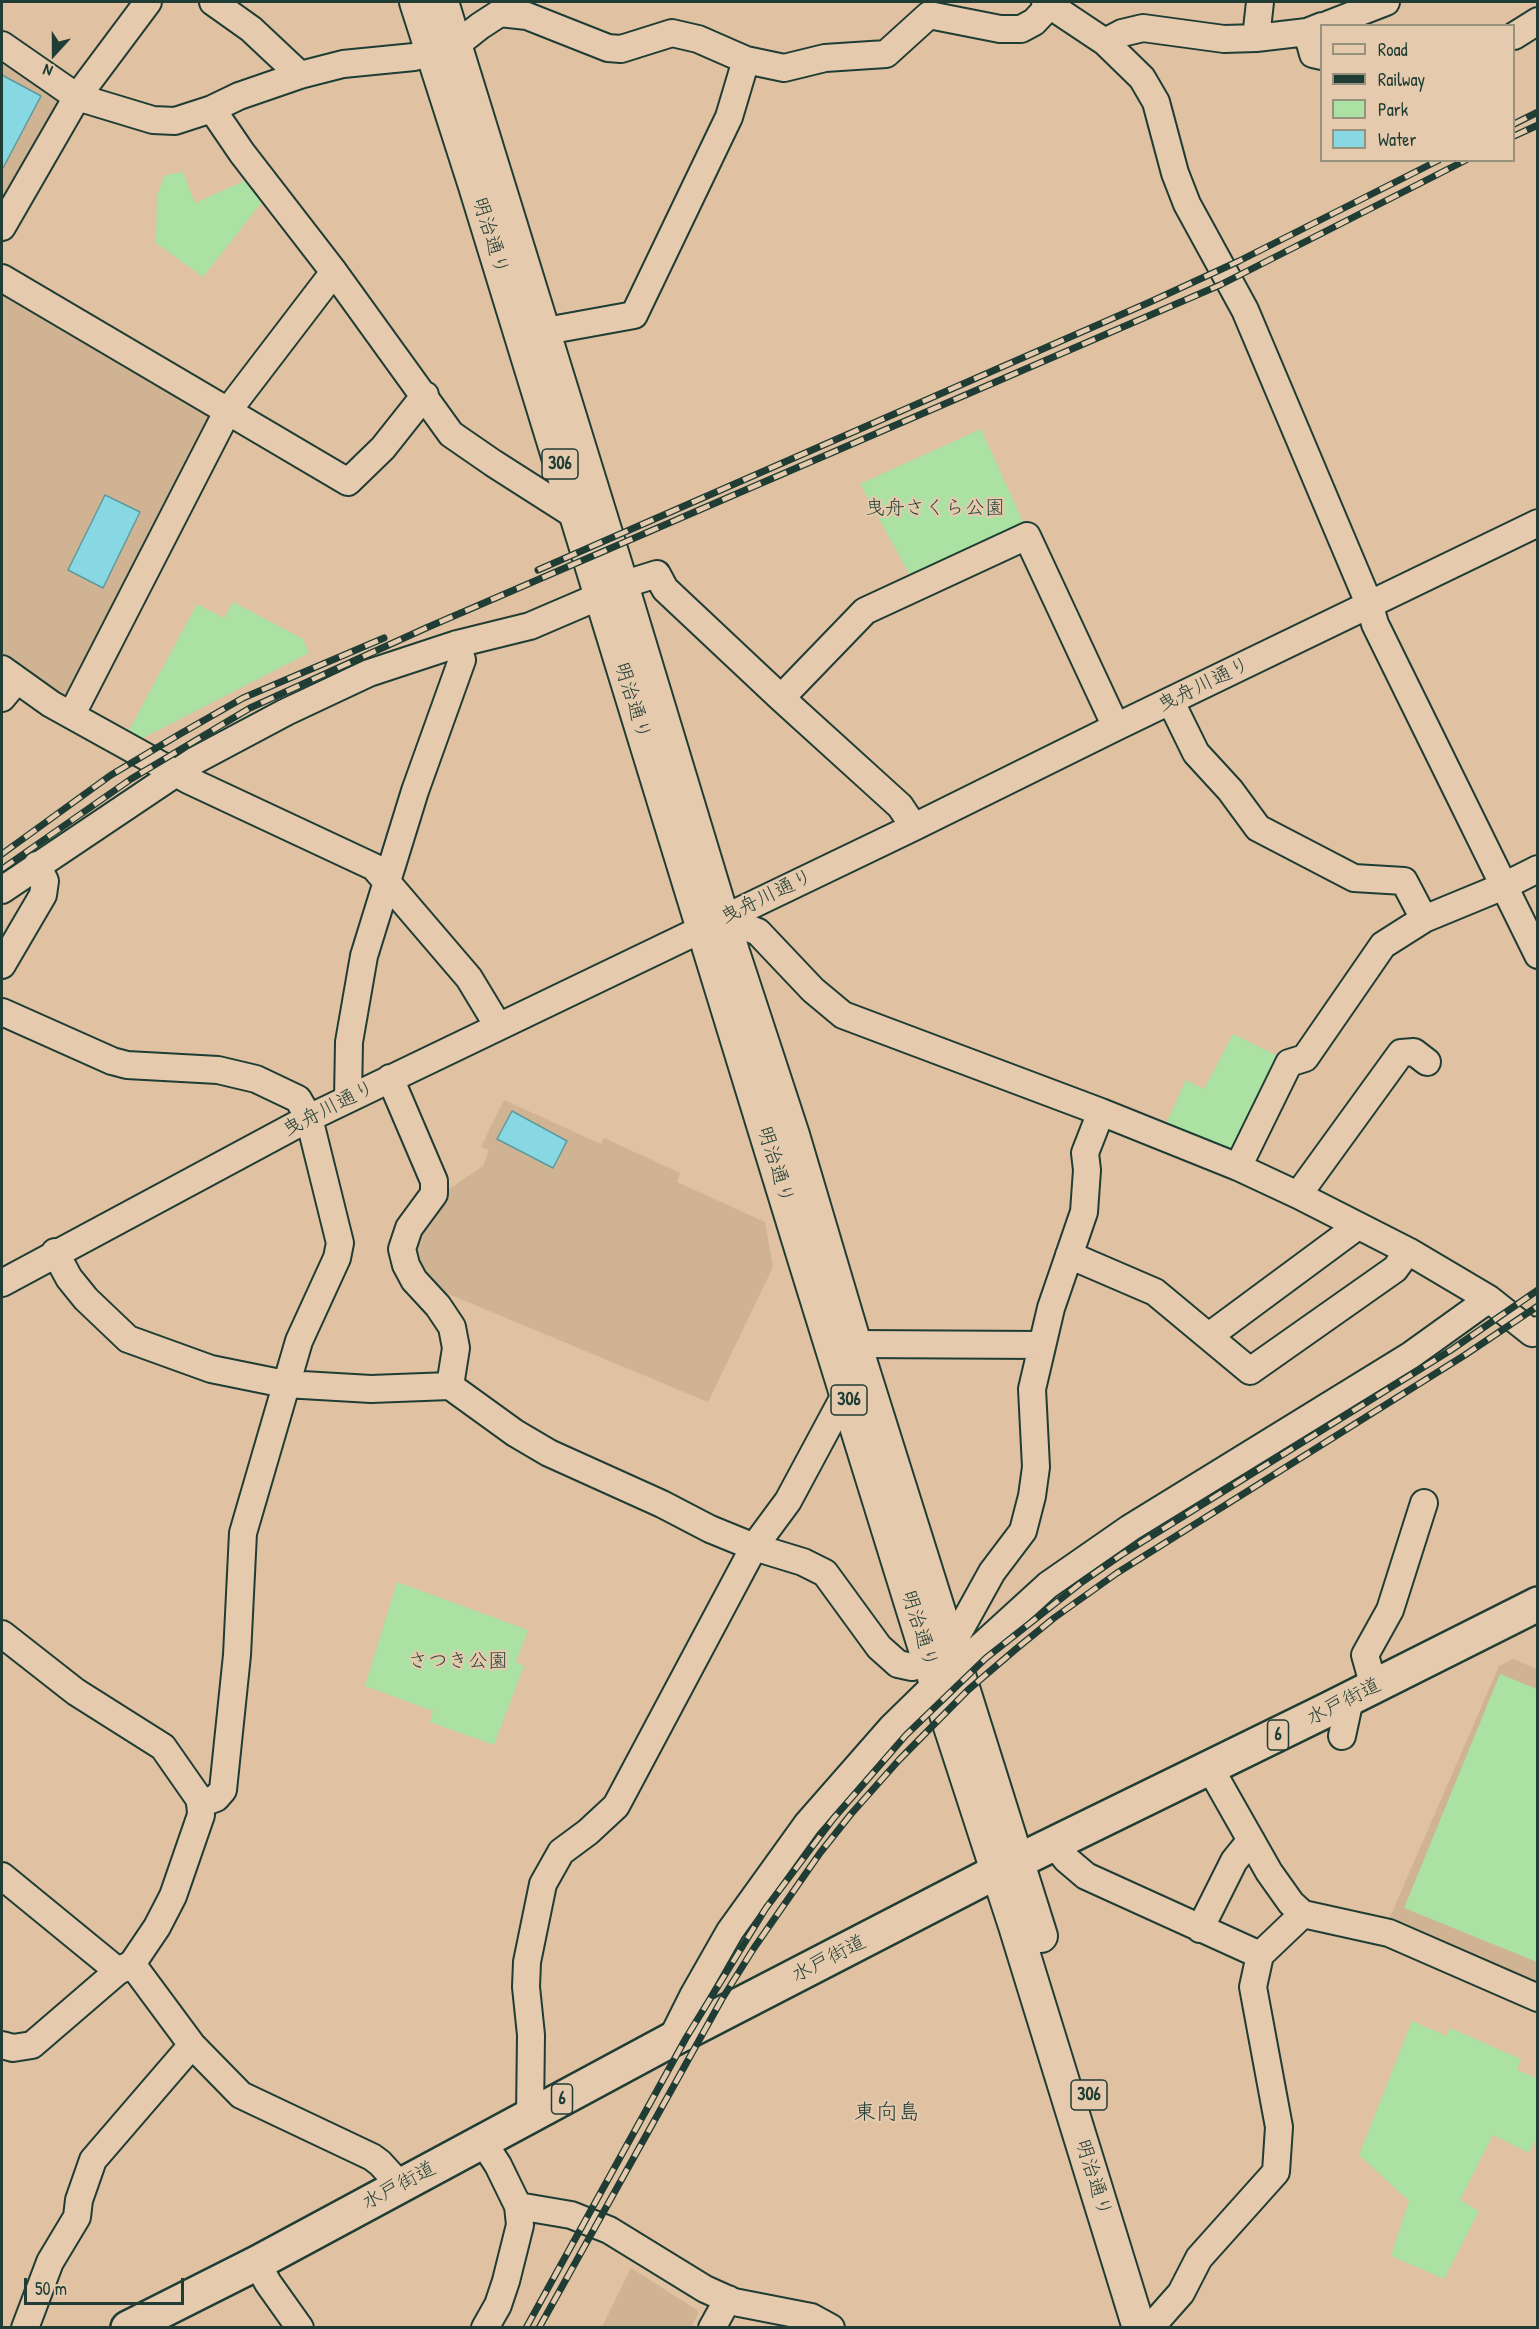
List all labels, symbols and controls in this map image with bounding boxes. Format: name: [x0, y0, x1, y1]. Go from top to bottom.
north arrow: [24, 24, 84, 84]
legend: [1320, 24, 1515, 162]
text: Road: [1378, 37, 1408, 62]
text: N: [40, 59, 55, 83]
text: Railway: [1378, 67, 1425, 92]
text: Park: [1378, 97, 1408, 122]
text: Water: [1378, 127, 1416, 152]
street label: 明治通り: [467, 194, 513, 278]
road number: 306: [542, 449, 578, 479]
park label: 曳舟さくら公園: [865, 497, 1005, 521]
street label: 曳舟川通り: [1154, 652, 1254, 718]
street label: 明治通り: [609, 659, 655, 743]
street label: 曳舟川通り: [717, 864, 817, 930]
street label: 曳舟川通り: [279, 1076, 379, 1142]
street label: 明治通り: [752, 1123, 798, 1207]
road number: 306: [831, 1385, 867, 1415]
street label: 明治通り: [896, 1587, 942, 1671]
park label: さつき公園: [408, 1650, 508, 1674]
street label: 水戸街道: [1303, 1673, 1385, 1731]
road number: 6: [1268, 1720, 1288, 1750]
street label: 水戸街道: [788, 1930, 870, 1988]
road number: 306: [1071, 2080, 1107, 2110]
road number: 6: [552, 2084, 572, 2114]
district label: 東向島: [854, 2100, 920, 2126]
street label: 明治通り: [1070, 2136, 1116, 2220]
street label: 水戸街道: [358, 2157, 440, 2215]
scale bar: [27, 2266, 188, 2304]
text: 50 m: [35, 2276, 67, 2301]

